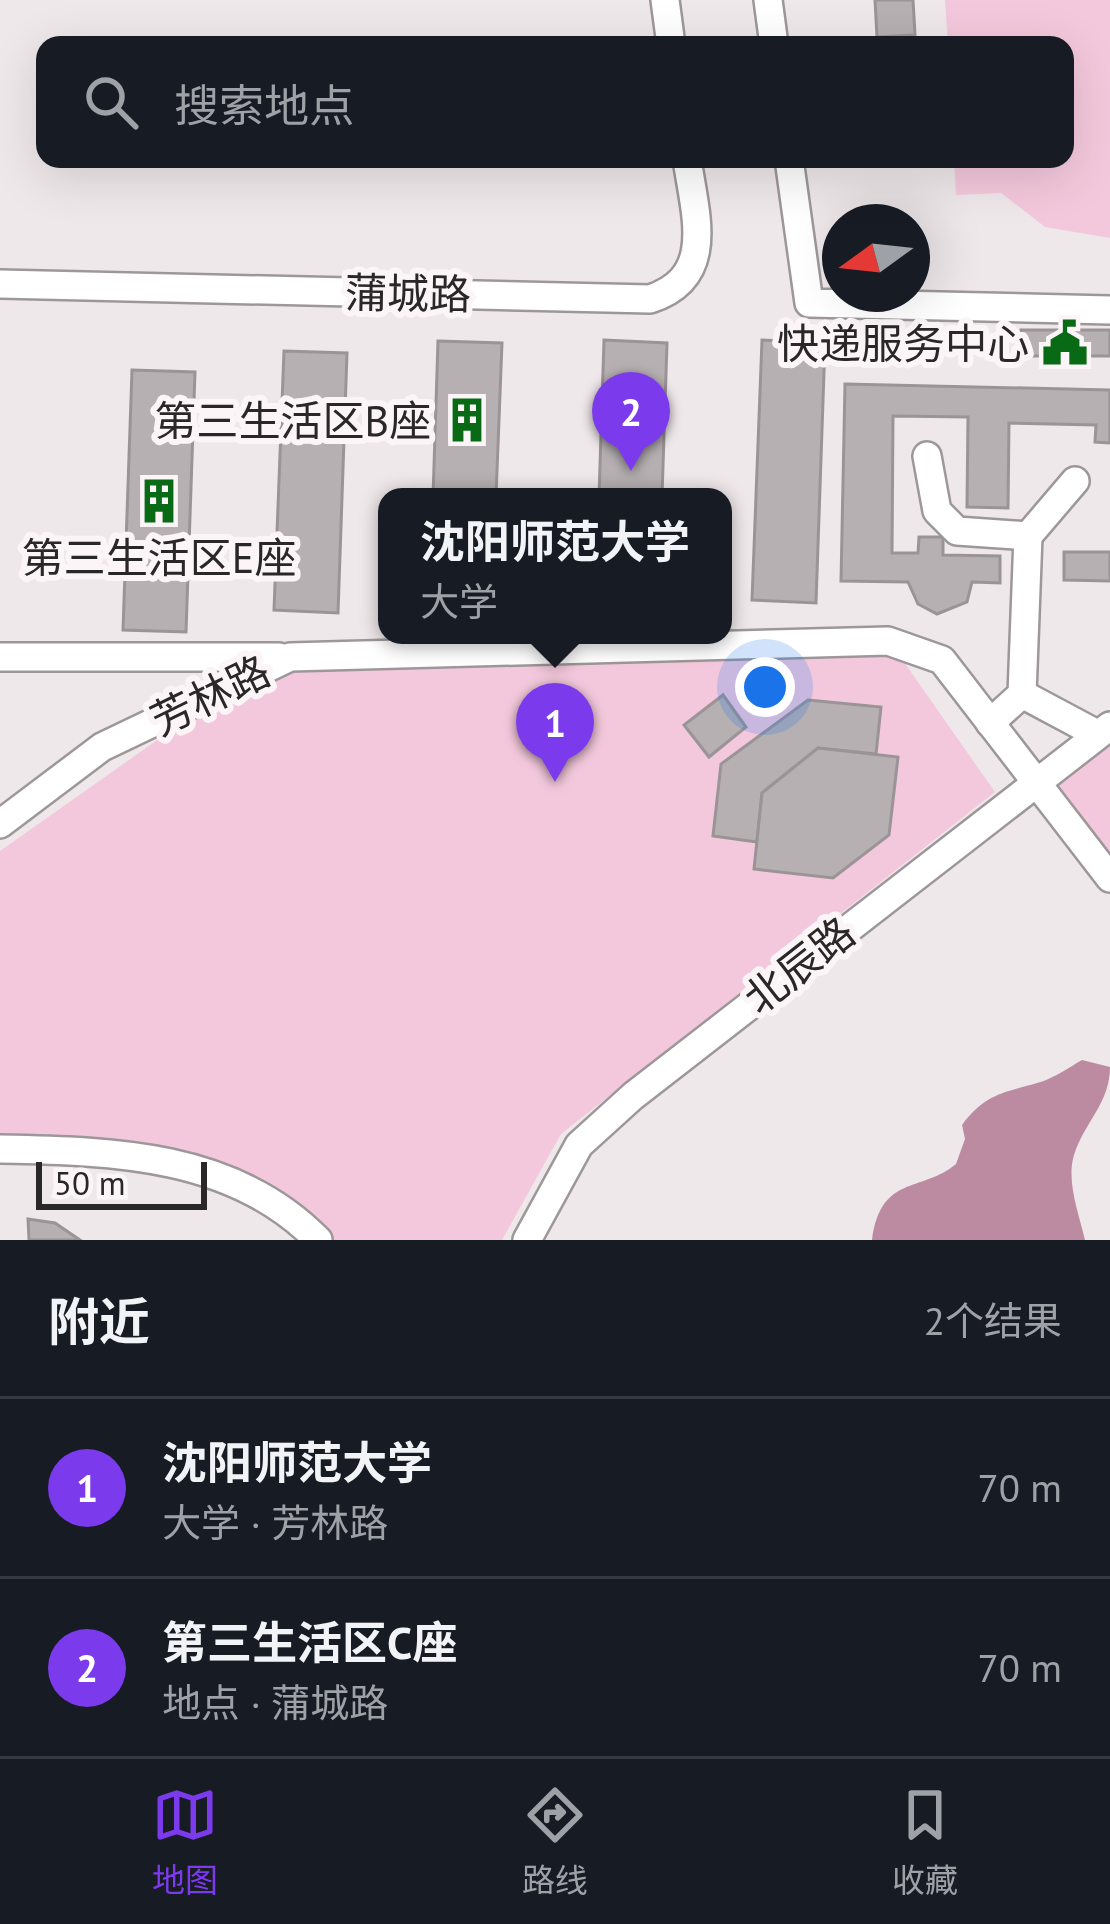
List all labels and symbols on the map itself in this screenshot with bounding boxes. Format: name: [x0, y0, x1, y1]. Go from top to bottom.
north arrow: [822, 204, 930, 312]
street label: 蒲城路: [345, 264, 471, 322]
place label: 快递服务中心: [777, 316, 1029, 371]
public building icon: 快递服务中心: [1040, 318, 1090, 368]
pin: 2: [592, 372, 670, 471]
place label: 第三生活区B座: [154, 393, 431, 448]
building icon: 第三生活区B座: [442, 395, 492, 445]
building icon: 第三生活区E座: [134, 476, 184, 526]
place label: 第三生活区E座: [22, 530, 296, 585]
street label: 芳林路: [141, 643, 279, 747]
your location: [735, 657, 795, 717]
pin: 1: [516, 683, 594, 782]
street label: 北辰路: [732, 905, 866, 1025]
scale bar: [36, 1156, 207, 1209]

